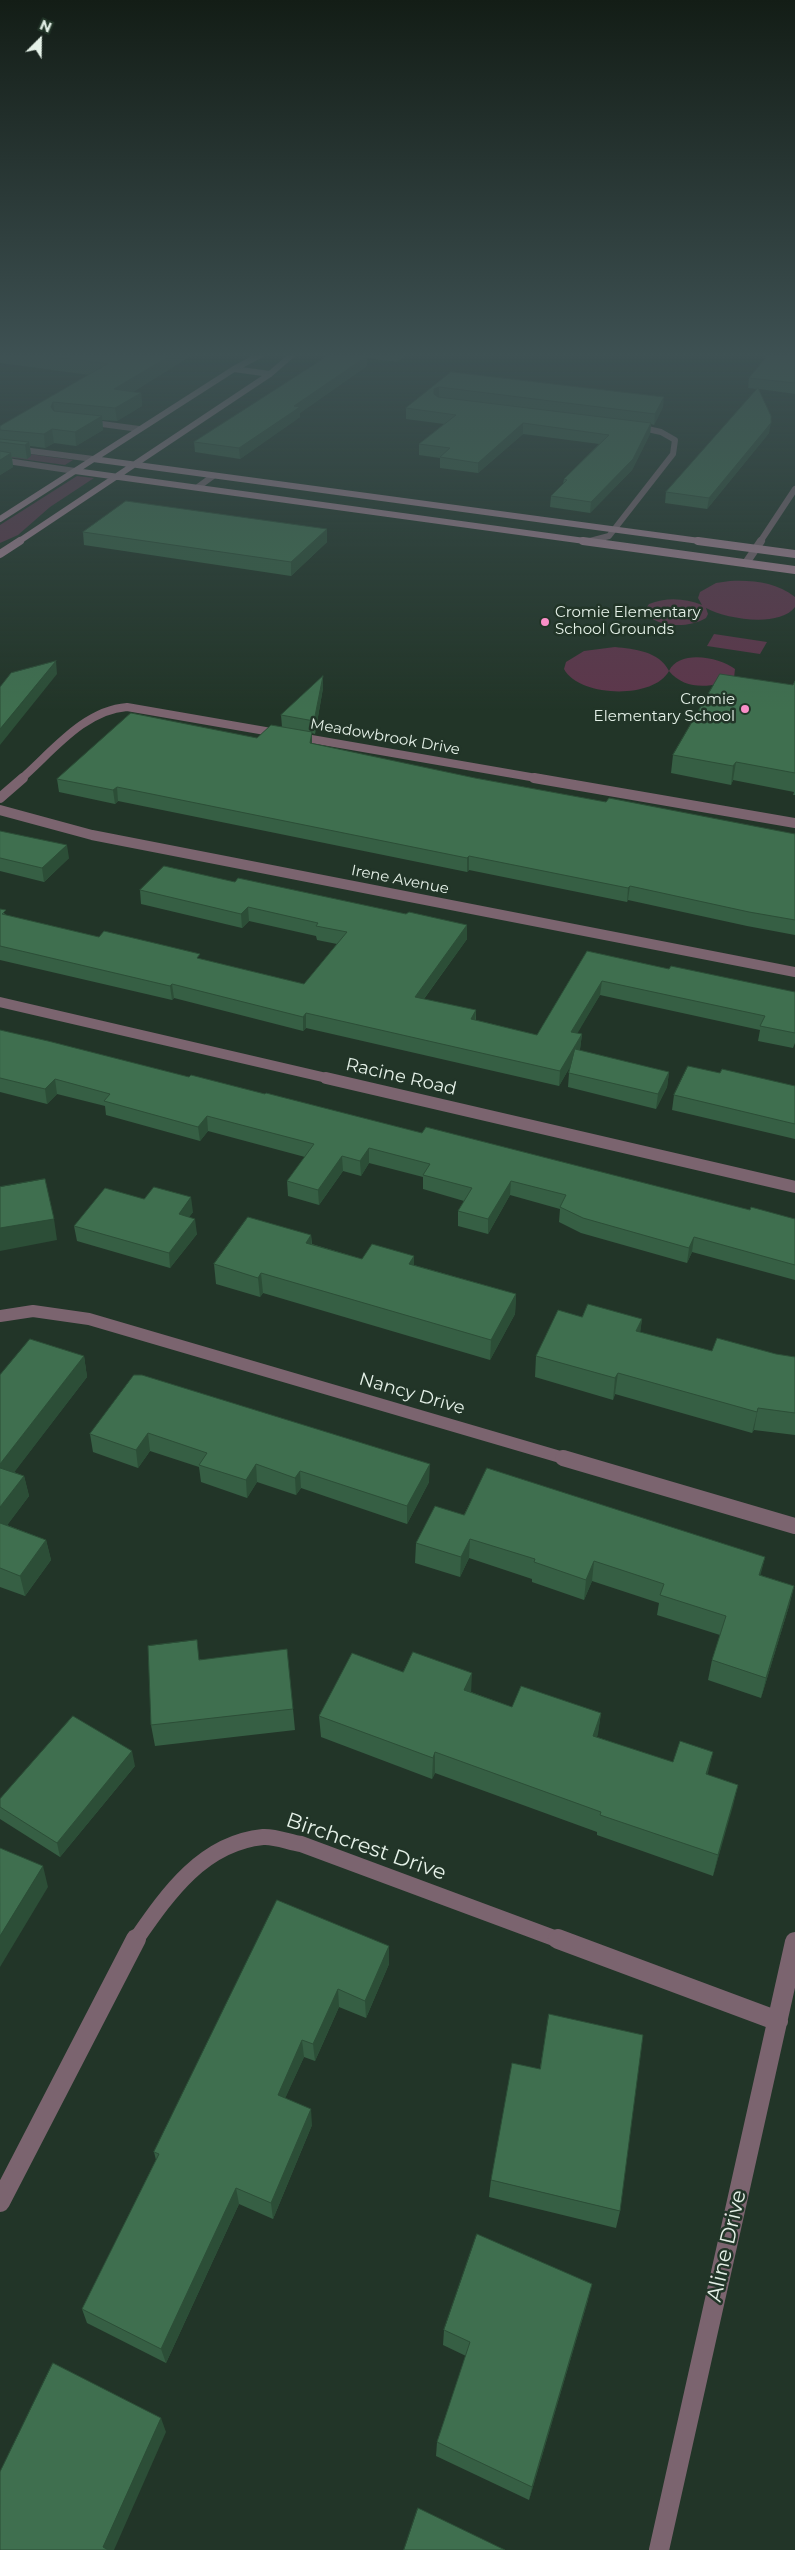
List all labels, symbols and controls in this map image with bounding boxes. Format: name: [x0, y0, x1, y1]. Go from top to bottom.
north arrow: [15, 15, 65, 65]
text: N: [37, 16, 55, 37]
place label: Cromie Elementary School Grounds: [555, 604, 701, 639]
marker: Cromie Elementary School Grounds: [539, 616, 551, 628]
place label: Cromie Elementary School: [594, 691, 735, 726]
marker: Cromie Elementary School: [739, 703, 751, 715]
street label: Meadowbrook Drive: [309, 715, 461, 759]
street label: Irene Avenue: [350, 862, 450, 898]
street label: Racine Road: [343, 1054, 459, 1100]
street label: Nancy Drive: [357, 1369, 467, 1419]
street label: Birchcrest Drive: [283, 1808, 449, 1886]
street label: Aline Drive: [702, 2188, 752, 2304]

